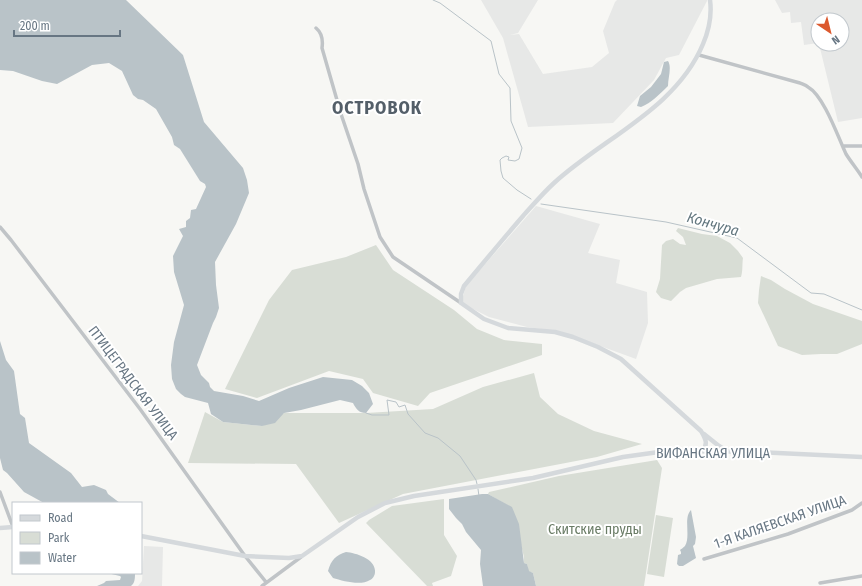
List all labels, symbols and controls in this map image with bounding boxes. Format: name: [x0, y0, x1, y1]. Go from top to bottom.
scale bar: [14, 12, 120, 38]
north arrow: [810, 12, 850, 52]
text: 200 m: [20, 19, 50, 33]
text: N: [829, 33, 842, 47]
district label: ОСТРОВОК: [332, 97, 422, 119]
water label: Кончура: [685, 208, 741, 240]
street label: ПТИЦЕГРАДСКАЯ УЛИЦА: [85, 323, 182, 444]
street label: ВИФАНСКАЯ УЛИЦА: [656, 445, 771, 462]
street label: 1-Я КАЛЯЕВСКАЯ УЛИЦА: [712, 491, 849, 553]
legend: [12, 502, 142, 574]
text: Road: [48, 511, 73, 525]
park label: Скитские пруды: [548, 521, 642, 538]
text: Park: [48, 531, 70, 545]
text: Water: [48, 551, 77, 565]

